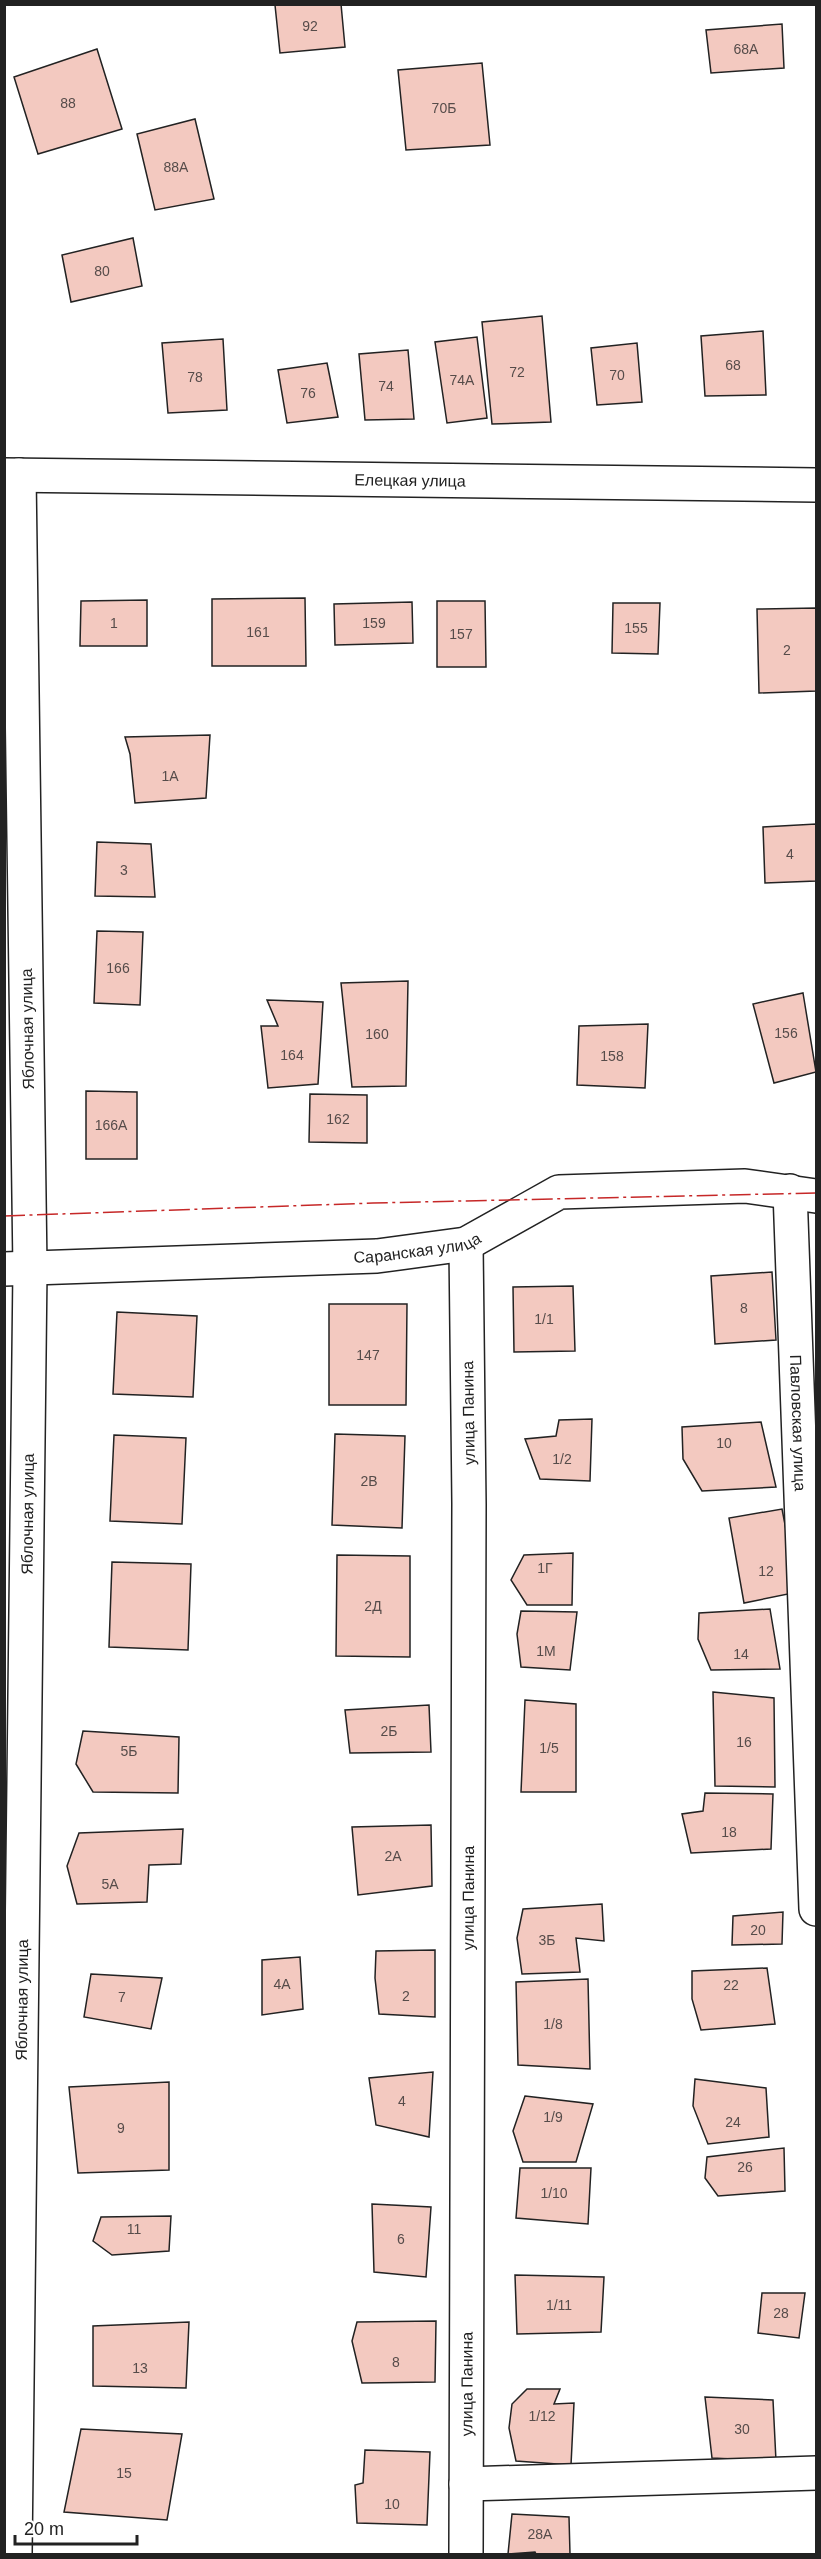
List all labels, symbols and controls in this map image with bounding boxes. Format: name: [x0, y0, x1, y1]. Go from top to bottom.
house number: 92: [302, 18, 318, 34]
house number: 68А: [734, 41, 759, 57]
house number: 88: [60, 95, 76, 111]
house number: 70Б: [432, 100, 456, 116]
house number: 88А: [164, 159, 189, 175]
house number: 80: [94, 263, 110, 279]
house number: 68: [725, 357, 741, 373]
house number: 72: [509, 364, 525, 380]
house number: 70: [609, 367, 625, 383]
house number: 78: [187, 369, 203, 385]
house number: 74А: [450, 372, 475, 388]
house number: 74: [378, 378, 394, 394]
house number: 76: [300, 385, 316, 401]
street label: Елецкая улица: [354, 471, 466, 490]
house number: 1: [110, 615, 118, 631]
house number: 159: [362, 615, 386, 631]
house number: 155: [624, 620, 648, 636]
house number: 161: [246, 624, 270, 640]
house number: 157: [449, 626, 473, 642]
house number: 2: [783, 642, 791, 658]
house number: 1А: [161, 768, 179, 784]
house number: 4: [786, 846, 794, 862]
house number: 3: [120, 862, 128, 878]
house number: 166: [106, 960, 130, 976]
street label: Яблочная улица: [18, 968, 37, 1090]
house number: 156: [774, 1025, 798, 1041]
house number: 160: [365, 1026, 389, 1042]
house number: 164: [280, 1047, 304, 1063]
house number: 158: [600, 1048, 624, 1064]
house number: 162: [326, 1111, 350, 1127]
house number: 166А: [95, 1117, 128, 1133]
street label: Саранская улица: [353, 1229, 484, 1266]
house number: 8: [740, 1300, 748, 1316]
house number: 1/1: [534, 1311, 554, 1327]
house number: 147: [356, 1347, 380, 1363]
street label: Павловская улица: [787, 1354, 809, 1492]
street label: улица Панина: [459, 1361, 478, 1465]
house number: 10: [716, 1435, 732, 1451]
house number: 1/2: [552, 1451, 572, 1467]
street label: Яблочная улица: [18, 1453, 37, 1575]
house number: 2В: [360, 1473, 378, 1489]
house number: 1Г: [537, 1560, 553, 1576]
house number: 12: [758, 1563, 774, 1579]
house number: 2Д: [364, 1598, 382, 1614]
house number: 1М: [536, 1643, 556, 1659]
house number: 14: [733, 1646, 749, 1662]
house number: 2Б: [381, 1723, 397, 1739]
house number: 16: [736, 1734, 752, 1750]
house number: 1/5: [539, 1740, 559, 1756]
house number: 5Б: [121, 1743, 137, 1759]
house number: 18: [721, 1824, 737, 1840]
street label: улица Панина: [460, 1846, 477, 1950]
house number: 2А: [384, 1848, 402, 1864]
house number: 5А: [101, 1876, 119, 1892]
house number: 20: [750, 1922, 766, 1938]
house number: 3Б: [539, 1932, 555, 1948]
street label: Яблочная улица: [13, 1939, 31, 2061]
house number: 4А: [273, 1976, 291, 1992]
house number: 22: [723, 1977, 739, 1993]
house number: 2: [402, 1988, 410, 2004]
house number: 7: [118, 1989, 126, 2005]
house number: 1/8: [543, 2016, 563, 2032]
house number: 4: [398, 2093, 406, 2109]
house number: 1/9: [543, 2109, 563, 2125]
house number: 24: [725, 2114, 741, 2130]
house number: 9: [117, 2120, 125, 2136]
house number: 26: [737, 2159, 753, 2175]
house number: 1/10: [540, 2185, 568, 2201]
house number: 11: [127, 2221, 141, 2237]
house number: 6: [397, 2231, 405, 2247]
house number: 1/11: [546, 2297, 572, 2313]
house number: 28: [773, 2305, 789, 2321]
street label: улица Панина: [458, 2332, 476, 2436]
house number: 8: [392, 2354, 400, 2370]
house number: 13: [132, 2360, 148, 2376]
house number: 1/12: [528, 2408, 556, 2424]
house number: 30: [734, 2421, 750, 2437]
house number: 15: [116, 2465, 132, 2481]
house number: 10: [384, 2496, 400, 2512]
scale bar: [15, 2508, 136, 2546]
text: 20 m: [24, 2519, 64, 2539]
house number: 28А: [528, 2526, 553, 2542]

